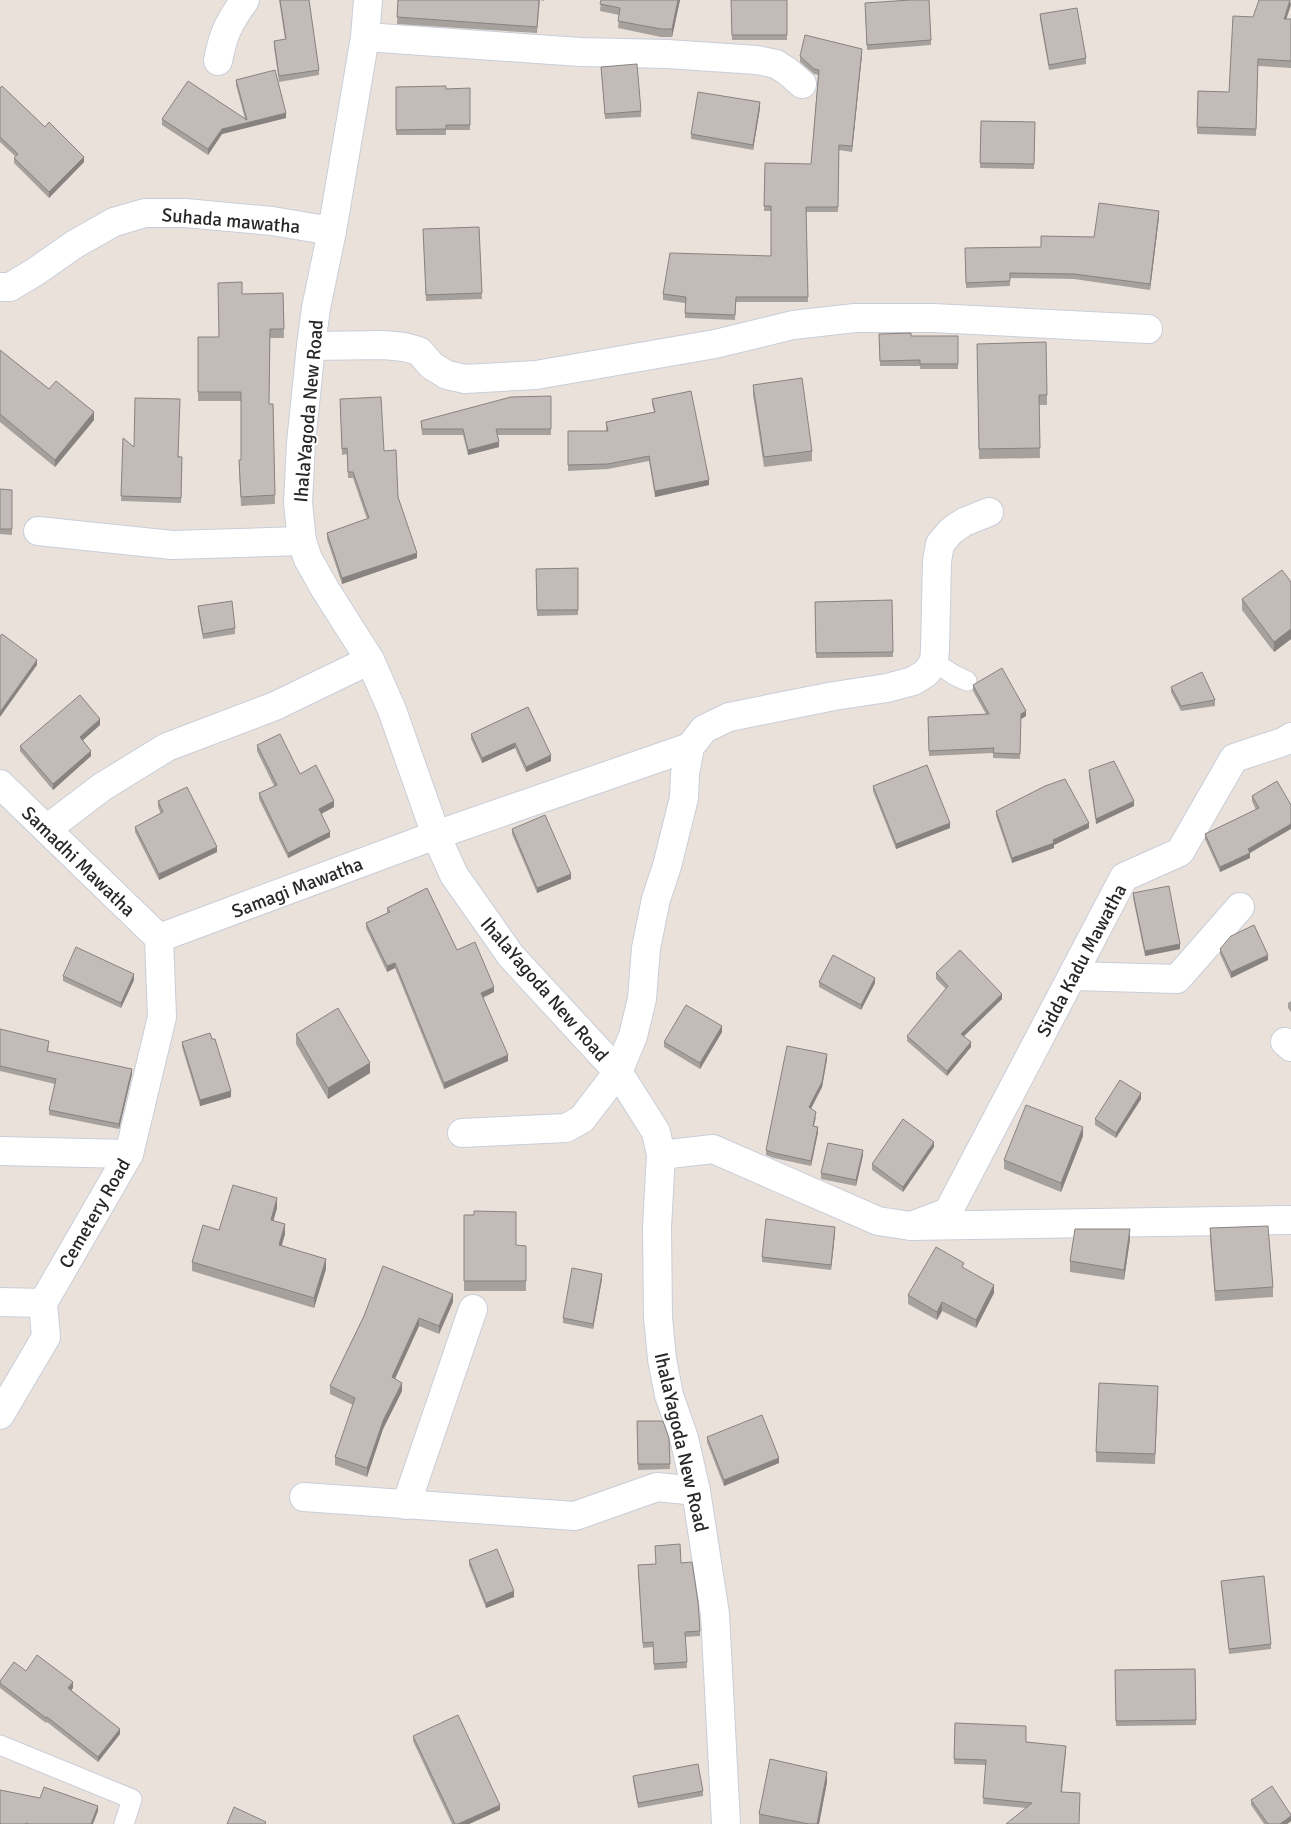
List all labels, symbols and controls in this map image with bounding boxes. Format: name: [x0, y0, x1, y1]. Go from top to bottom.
street label: Suhada mawatha: [161, 203, 301, 239]
street label: IhalaYagoda New Road: [289, 319, 329, 504]
street label: Samadhi Mawatha: [16, 801, 140, 922]
street label: Samagi Mawatha: [228, 852, 366, 924]
street label: Sidda Kadu Mawatha: [1031, 880, 1132, 1041]
street label: IhalaYagoda New Road: [475, 912, 614, 1067]
street label: Cemetery Road: [54, 1154, 136, 1273]
street label: IhalaYagoda New Road: [649, 1350, 713, 1534]

